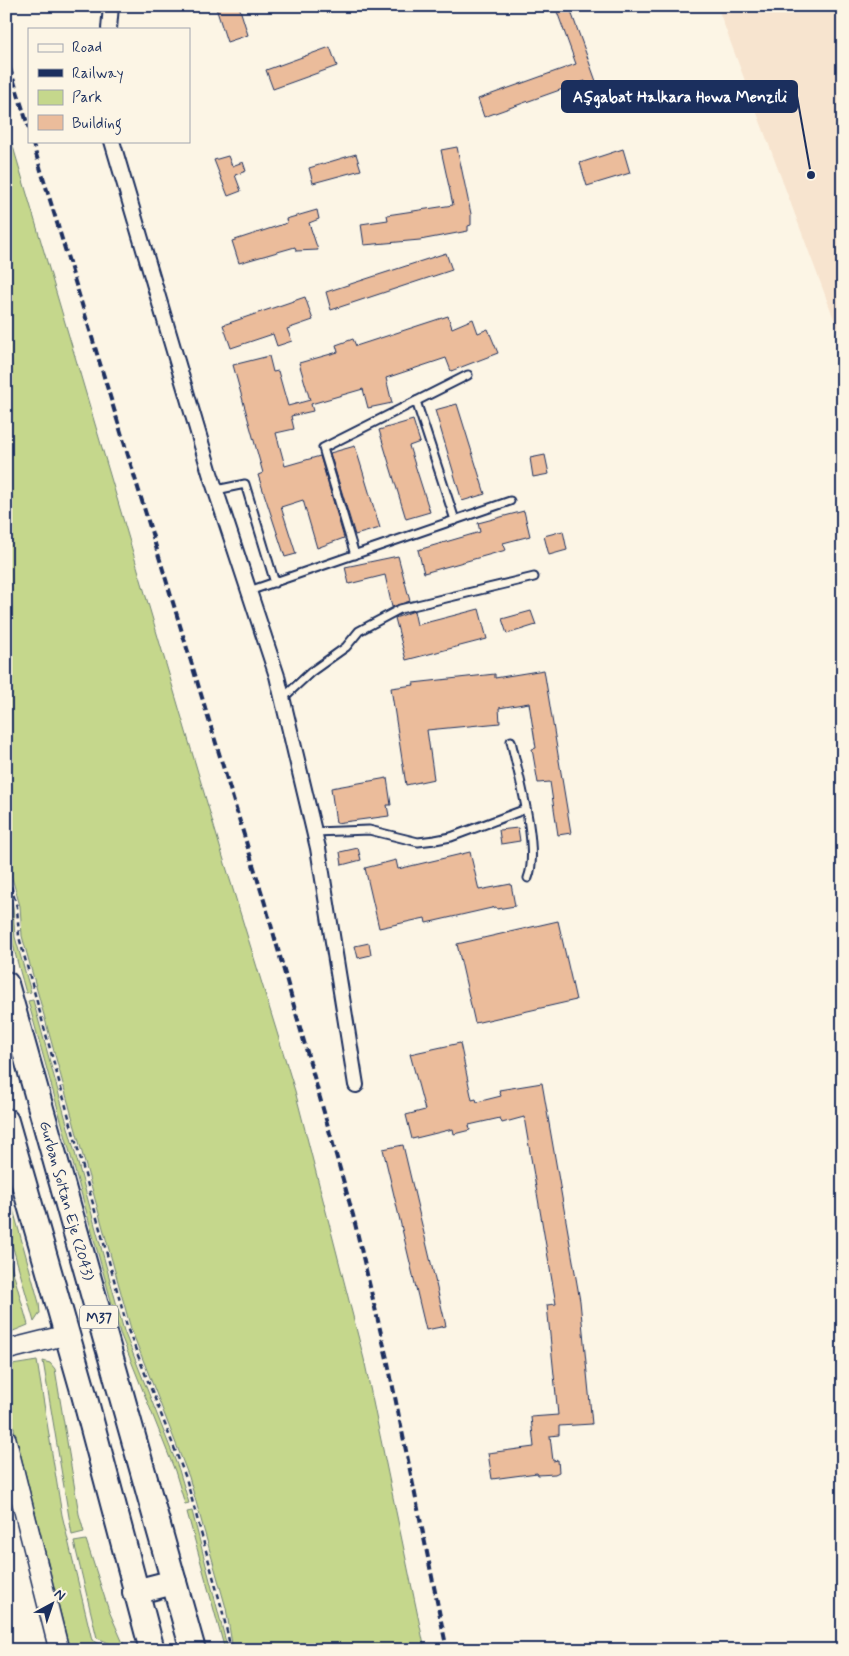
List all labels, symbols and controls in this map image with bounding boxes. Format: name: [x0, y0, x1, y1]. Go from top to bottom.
legend: [28, 28, 190, 142]
text: Road: [72, 38, 102, 58]
text: Railway: [72, 64, 124, 84]
callout: Aşgabat Halkara Howa Menzili: [562, 81, 797, 112]
text: Aşgabat Halkara Howa Menzili: [573, 87, 788, 109]
text: Park: [72, 88, 102, 108]
text: Building: [72, 114, 122, 135]
street label: Gurban Soltan Eje (2043): [34, 1119, 98, 1284]
road number: M37: [80, 1305, 118, 1328]
north arrow: [28, 1578, 78, 1628]
text: N: [50, 1585, 69, 1605]

